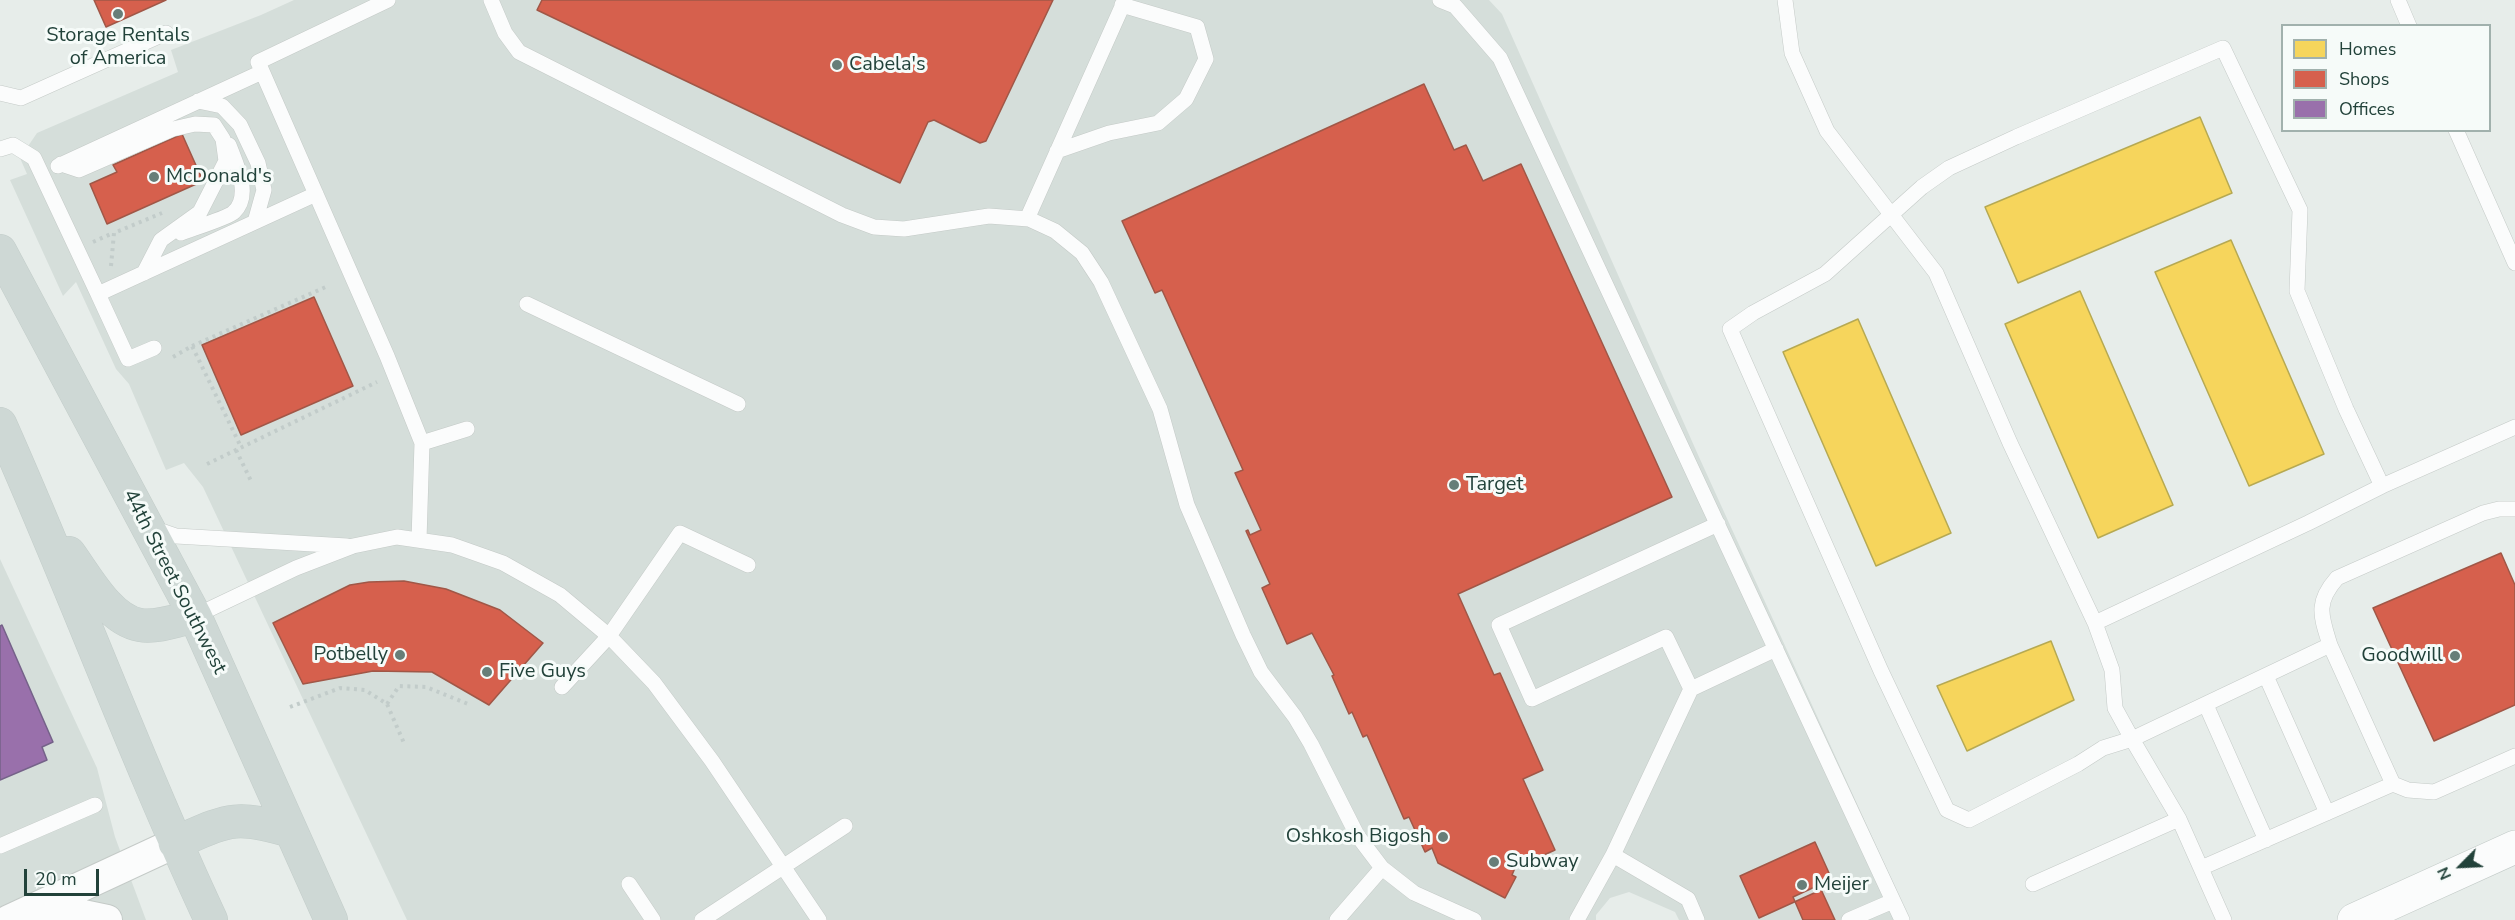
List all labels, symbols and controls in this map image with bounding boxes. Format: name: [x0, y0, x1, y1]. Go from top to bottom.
marker: Storage Rentals of America: [111, 7, 125, 21]
place label: Storage Rentals of America: [46, 24, 190, 71]
legend: [2281, 24, 2491, 132]
text: Homes: [2339, 37, 2396, 61]
place label: Cabela's: [849, 53, 926, 77]
marker: Cabela's: [830, 58, 844, 72]
text: Shops: [2339, 67, 2389, 91]
text: Offices: [2339, 97, 2395, 121]
place label: McDonald's: [166, 165, 272, 189]
marker: McDonald's: [147, 170, 161, 184]
place label: Target: [1466, 473, 1523, 497]
marker: Target: [1447, 478, 1461, 492]
street label: 44th Street Southwest: [117, 486, 231, 678]
place label: Potbelly: [314, 643, 388, 667]
place label: Goodwill: [2361, 644, 2443, 668]
marker: Potbelly: [393, 648, 407, 662]
marker: Goodwill: [2448, 649, 2462, 663]
place label: Five Guys: [499, 660, 586, 684]
marker: Five Guys: [480, 665, 494, 679]
place label: Oshkosh Bigosh: [1286, 825, 1431, 849]
marker: Oshkosh Bigosh: [1436, 830, 1450, 844]
north arrow: [2431, 836, 2491, 896]
place label: Subway: [1506, 850, 1578, 874]
marker: Subway: [1487, 855, 1501, 869]
scale bar: [27, 857, 102, 895]
text: N: [2432, 863, 2457, 883]
text: 20 m: [35, 867, 77, 891]
place label: Meijer: [1814, 873, 1869, 897]
marker: Meijer: [1795, 878, 1809, 892]

